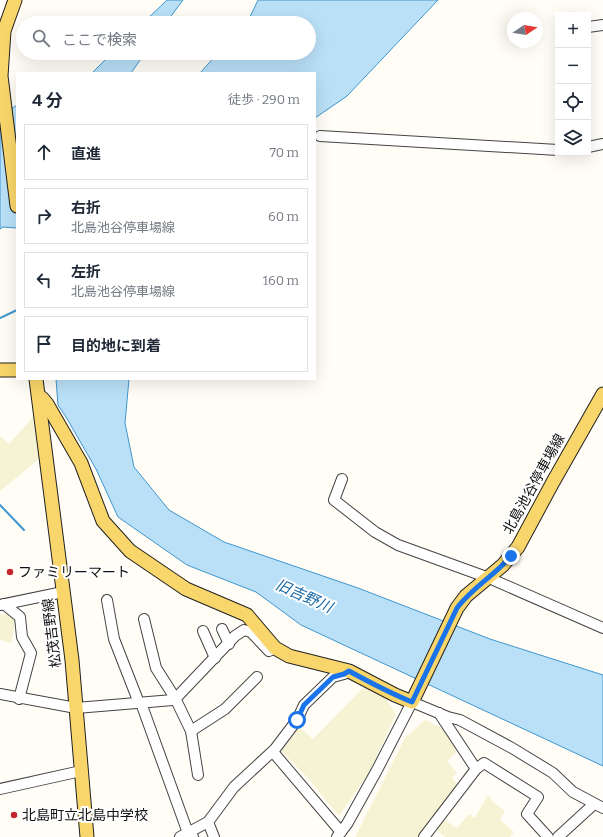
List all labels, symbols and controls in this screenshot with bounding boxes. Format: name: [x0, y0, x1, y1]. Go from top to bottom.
north arrow: [507, 12, 543, 48]
map controls: [555, 12, 591, 156]
button: +: [555, 12, 591, 48]
search box: [16, 16, 316, 60]
icon: search: [30, 27, 52, 49]
text: ここで検索: [62, 31, 137, 49]
button: −: [555, 48, 591, 84]
button: locate: [555, 84, 591, 120]
text: 4 分: [32, 90, 62, 111]
text: 徒歩 · 290 m: [228, 92, 300, 107]
button: layers: [555, 120, 591, 156]
icon: ahead: [33, 141, 55, 163]
text: 直進: [71, 145, 101, 163]
text: 70 m: [269, 145, 299, 160]
text: 右折: [71, 199, 101, 217]
icon: right: [33, 205, 55, 227]
text: 60 m: [268, 209, 299, 224]
text: 北島池谷停車場線: [71, 220, 175, 235]
text: 左折: [71, 263, 101, 281]
icon: left: [33, 269, 55, 291]
text: 160 m: [263, 273, 299, 288]
text: 北島池谷停車場線: [71, 284, 175, 299]
icon: arrive: [33, 333, 55, 355]
text: 目的地に到着: [71, 337, 161, 355]
street label: 北島池谷停車場線: [499, 431, 569, 537]
route end: [502, 547, 520, 565]
place label: ファミリーマート: [18, 564, 130, 581]
marker: ファミリーマート: [5, 567, 15, 577]
water label: 旧吉野川: [273, 576, 337, 617]
street label: 松茂吉野線: [39, 597, 65, 669]
route start: [288, 711, 306, 729]
place label: 北島町立北島中学校: [22, 807, 148, 824]
marker: 北島町立北島中学校: [9, 810, 19, 820]

